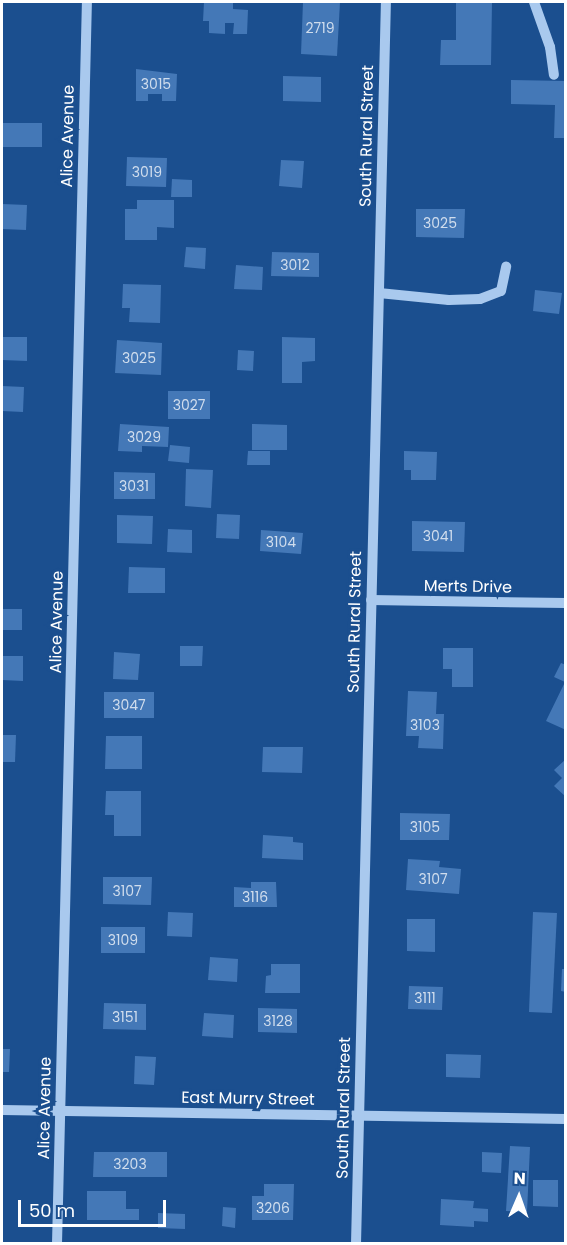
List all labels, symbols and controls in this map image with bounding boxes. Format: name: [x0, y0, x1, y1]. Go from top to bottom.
house number: 2719: [306, 20, 334, 36]
street label: South Rural Street: [356, 65, 378, 207]
house number: 3015: [141, 76, 171, 92]
street label: Alice Avenue: [58, 85, 78, 187]
house number: 3019: [132, 164, 162, 180]
house number: 3025: [423, 215, 457, 231]
house number: 3012: [280, 257, 310, 273]
house number: 3025: [122, 350, 156, 366]
house number: 3027: [173, 397, 205, 413]
house number: 3029: [127, 429, 161, 445]
house number: 3031: [119, 478, 149, 494]
house number: 3041: [423, 528, 453, 544]
house number: 3104: [266, 534, 296, 550]
street label: South Rural Street: [344, 551, 366, 693]
street label: Alice Avenue: [47, 571, 67, 673]
street label: Merts Drive: [424, 577, 512, 597]
house number: 3047: [112, 697, 146, 713]
house number: 3103: [410, 717, 440, 733]
house number: 3105: [410, 819, 440, 835]
house number: 3107: [418, 871, 448, 887]
house number: 3107: [112, 883, 142, 899]
house number: 3116: [242, 889, 268, 905]
house number: 3109: [108, 932, 138, 948]
house number: 3111: [414, 990, 436, 1006]
house number: 3151: [112, 1009, 138, 1025]
house number: 3128: [263, 1013, 293, 1029]
street label: South Rural Street: [333, 1037, 355, 1179]
street label: Alice Avenue: [35, 1057, 55, 1159]
street label: East Murry Street: [181, 1088, 315, 1110]
house number: 3203: [113, 1156, 147, 1172]
north arrow: [489, 1167, 549, 1227]
text: N: [513, 1167, 526, 1190]
scale bar: [21, 1188, 170, 1226]
text: 50 m: [29, 1198, 75, 1223]
house number: 3206: [256, 1200, 290, 1216]

